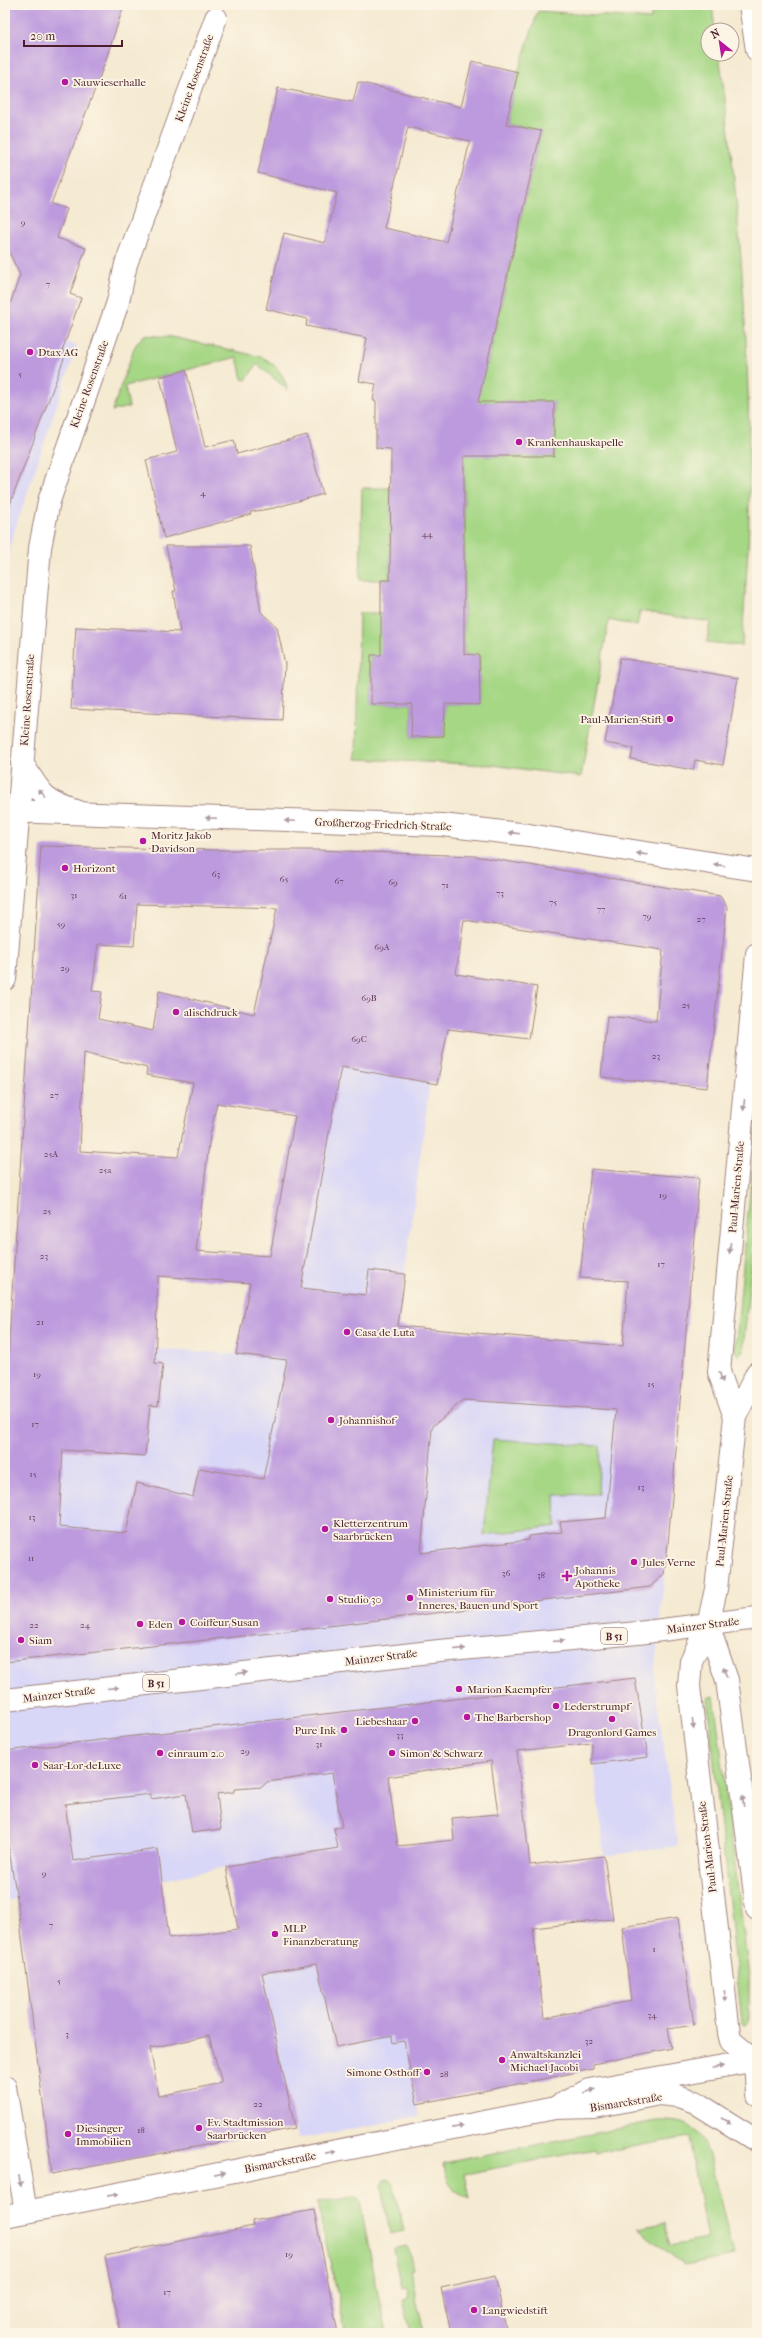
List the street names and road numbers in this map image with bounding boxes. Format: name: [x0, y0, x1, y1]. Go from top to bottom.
street label: Kleine Rosenstraße: [173, 32, 217, 124]
street label: Kleine Rosenstraße: [68, 338, 112, 430]
street label: Kleine Rosenstraße: [18, 653, 37, 747]
street label: Großherzog-Friedrich-Straße: [314, 816, 452, 833]
street label: Paul-Marien-Straße: [726, 1140, 747, 1234]
street label: Paul-Marien-Straße: [713, 1474, 736, 1568]
street label: Mainzer Straße: [666, 1615, 741, 1636]
road number: B 51: [601, 1628, 627, 1644]
street label: Mainzer Straße: [344, 1647, 419, 1668]
road number: B 51: [143, 1675, 169, 1691]
street label: Mainzer Straße: [22, 1684, 97, 1705]
street label: Paul-Marien-Straße: [695, 1800, 720, 1894]
street label: Bismarckstraße: [589, 2090, 664, 2115]
street label: Bismarckstraße: [243, 2149, 318, 2176]

